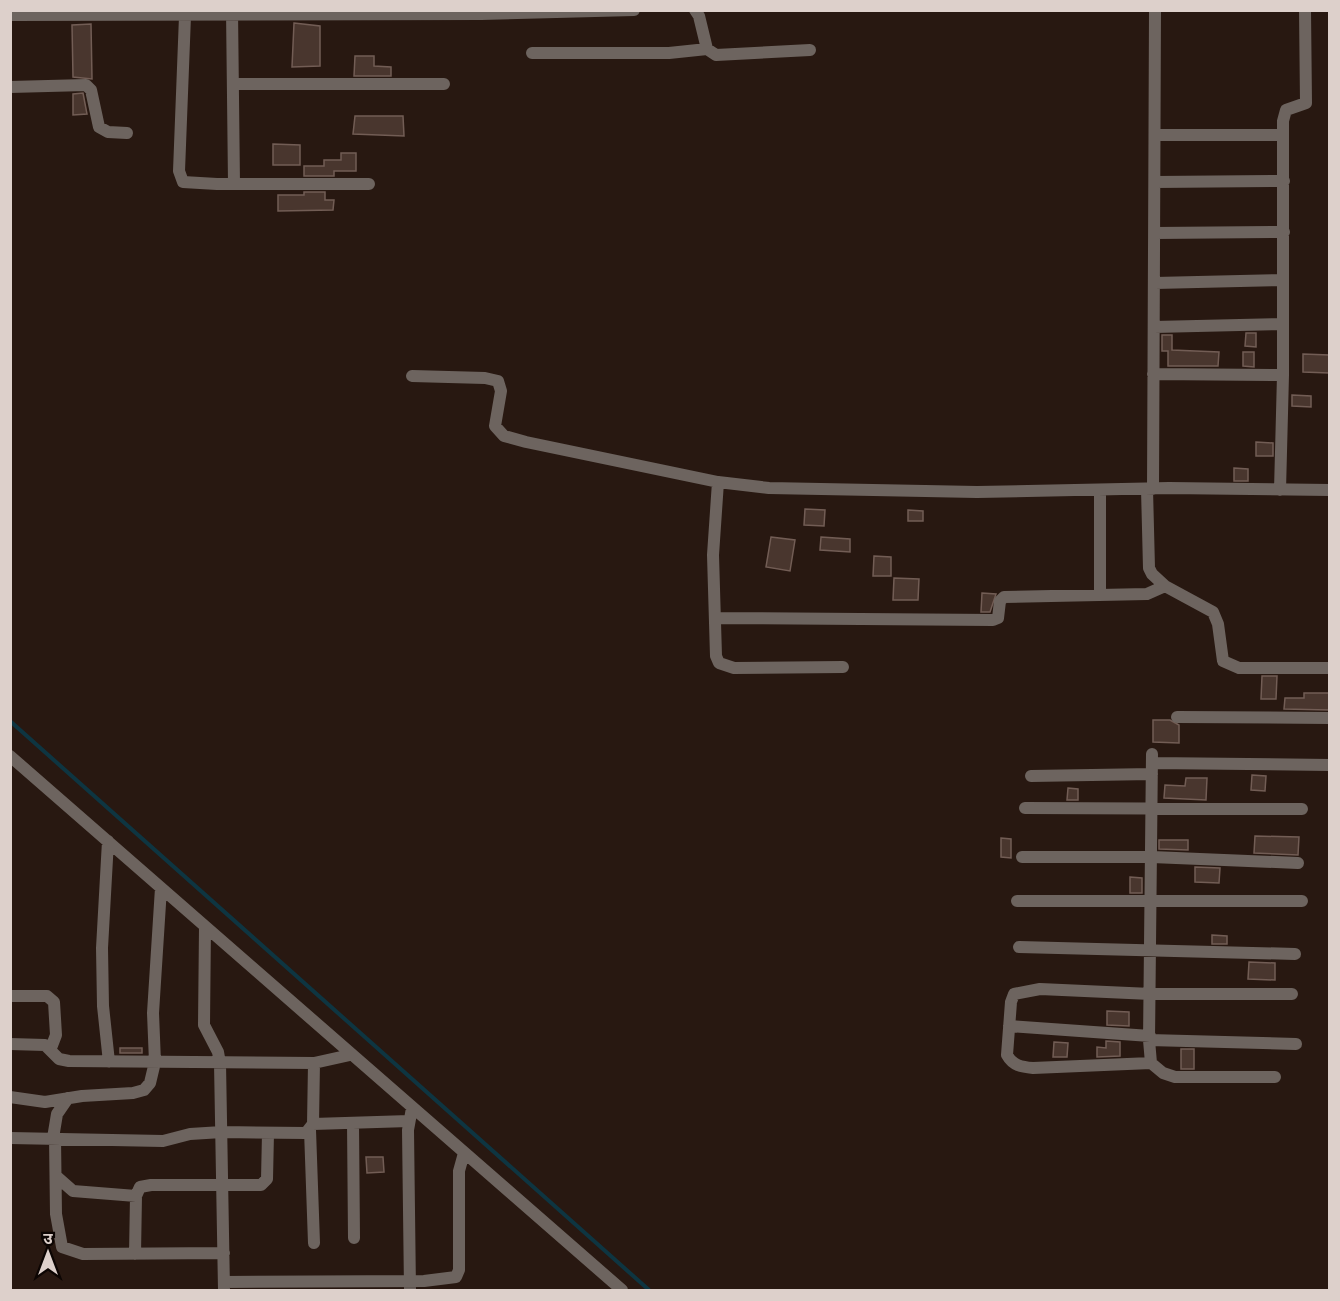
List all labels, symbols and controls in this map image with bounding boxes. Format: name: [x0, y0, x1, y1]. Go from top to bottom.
north arrow: [18, 1223, 78, 1283]
text: उ: [43, 1228, 53, 1248]

